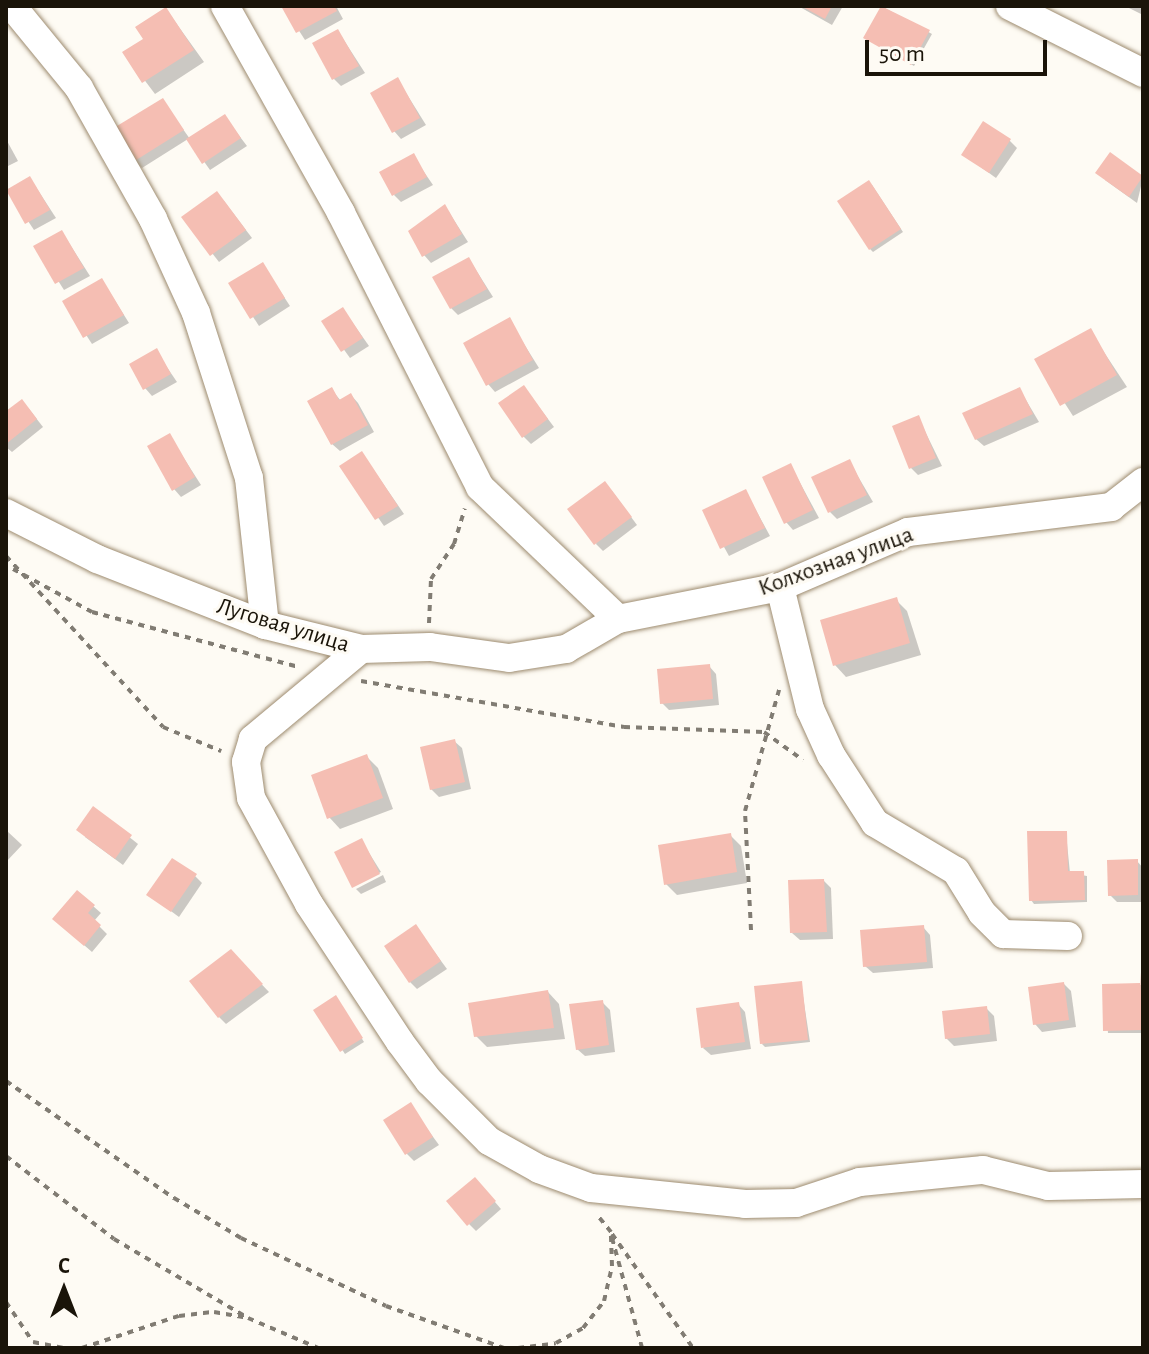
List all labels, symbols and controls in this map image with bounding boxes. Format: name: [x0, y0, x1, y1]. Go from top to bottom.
scale bar: [869, 24, 1051, 74]
text: 50 m: [879, 42, 925, 66]
street label: Колхозная улица: [754, 521, 918, 603]
street label: Луговая улица: [213, 592, 353, 660]
north arrow: [24, 1250, 104, 1330]
text: С: [58, 1255, 70, 1277]

